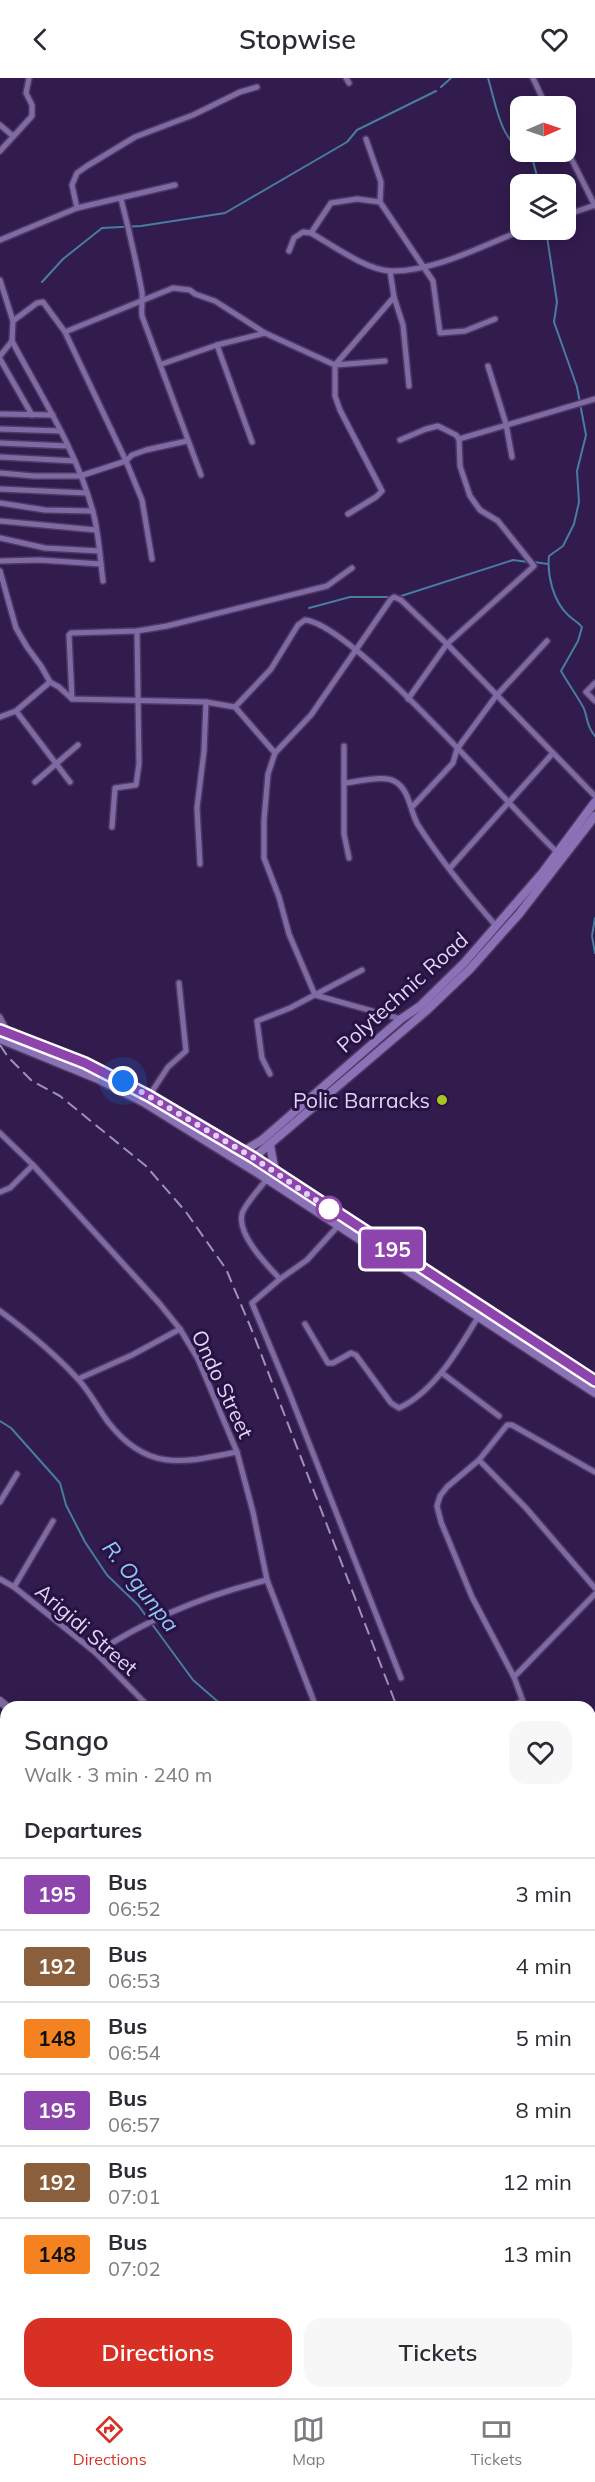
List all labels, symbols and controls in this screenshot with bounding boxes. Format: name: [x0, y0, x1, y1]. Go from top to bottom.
text: Stopwise: [239, 22, 356, 56]
icon: back: [24, 23, 57, 56]
icon: heart: [538, 23, 571, 56]
north arrow: [510, 96, 576, 162]
map controls: [510, 96, 576, 240]
button: layers: [510, 174, 576, 240]
street label: Polytechnic Road: [331, 926, 473, 1058]
your location: [108, 1066, 138, 1096]
place label: Polic Barracks: [293, 1087, 430, 1113]
marker: Polic Barracks: [435, 1093, 449, 1107]
unlabelled marker: [316, 1196, 342, 1222]
line badge: 195: [358, 1230, 426, 1268]
text: 195: [373, 1236, 411, 1262]
street label: Ondo Street: [187, 1326, 259, 1442]
water label: R. Ogunpa: [97, 1535, 185, 1637]
street label: Arigidi Street: [31, 1578, 143, 1680]
button: heart: [509, 1721, 572, 1784]
text: Sango: [24, 1722, 109, 1757]
text: Walk · 3 min · 240 m: [24, 1762, 212, 1787]
text: Departures: [24, 1816, 142, 1844]
text: Bus: [108, 1868, 147, 1896]
text: 3 min: [516, 1880, 572, 1908]
text: 195: [38, 1881, 76, 1907]
text: 06:52: [108, 1896, 161, 1921]
text: Bus: [108, 1940, 147, 1968]
text: 4 min: [516, 1952, 572, 1980]
text: 192: [38, 1953, 76, 1979]
text: 06:53: [108, 1968, 161, 1993]
text: Bus: [108, 2012, 147, 2040]
text: 5 min: [516, 2024, 572, 2052]
text: 148: [38, 2025, 76, 2051]
text: 06:54: [108, 2040, 161, 2065]
text: Bus: [108, 2084, 147, 2112]
text: 8 min: [516, 2096, 572, 2124]
text: 195: [38, 2097, 76, 2123]
text: 06:57: [108, 2112, 161, 2137]
text: Bus: [108, 2156, 147, 2184]
text: 12 min: [502, 2168, 572, 2196]
text: 192: [38, 2169, 76, 2195]
text: 07:01: [108, 2184, 161, 2209]
text: Bus: [108, 2228, 147, 2256]
text: 13 min: [502, 2240, 572, 2268]
text: 148: [38, 2241, 76, 2267]
text: 07:02: [108, 2256, 161, 2281]
button: Directions: [24, 2318, 292, 2387]
button: Tickets: [304, 2318, 572, 2387]
tab: Directions: [73, 2413, 147, 2469]
tab: Map: [292, 2413, 325, 2469]
tab: Tickets: [471, 2413, 522, 2469]

